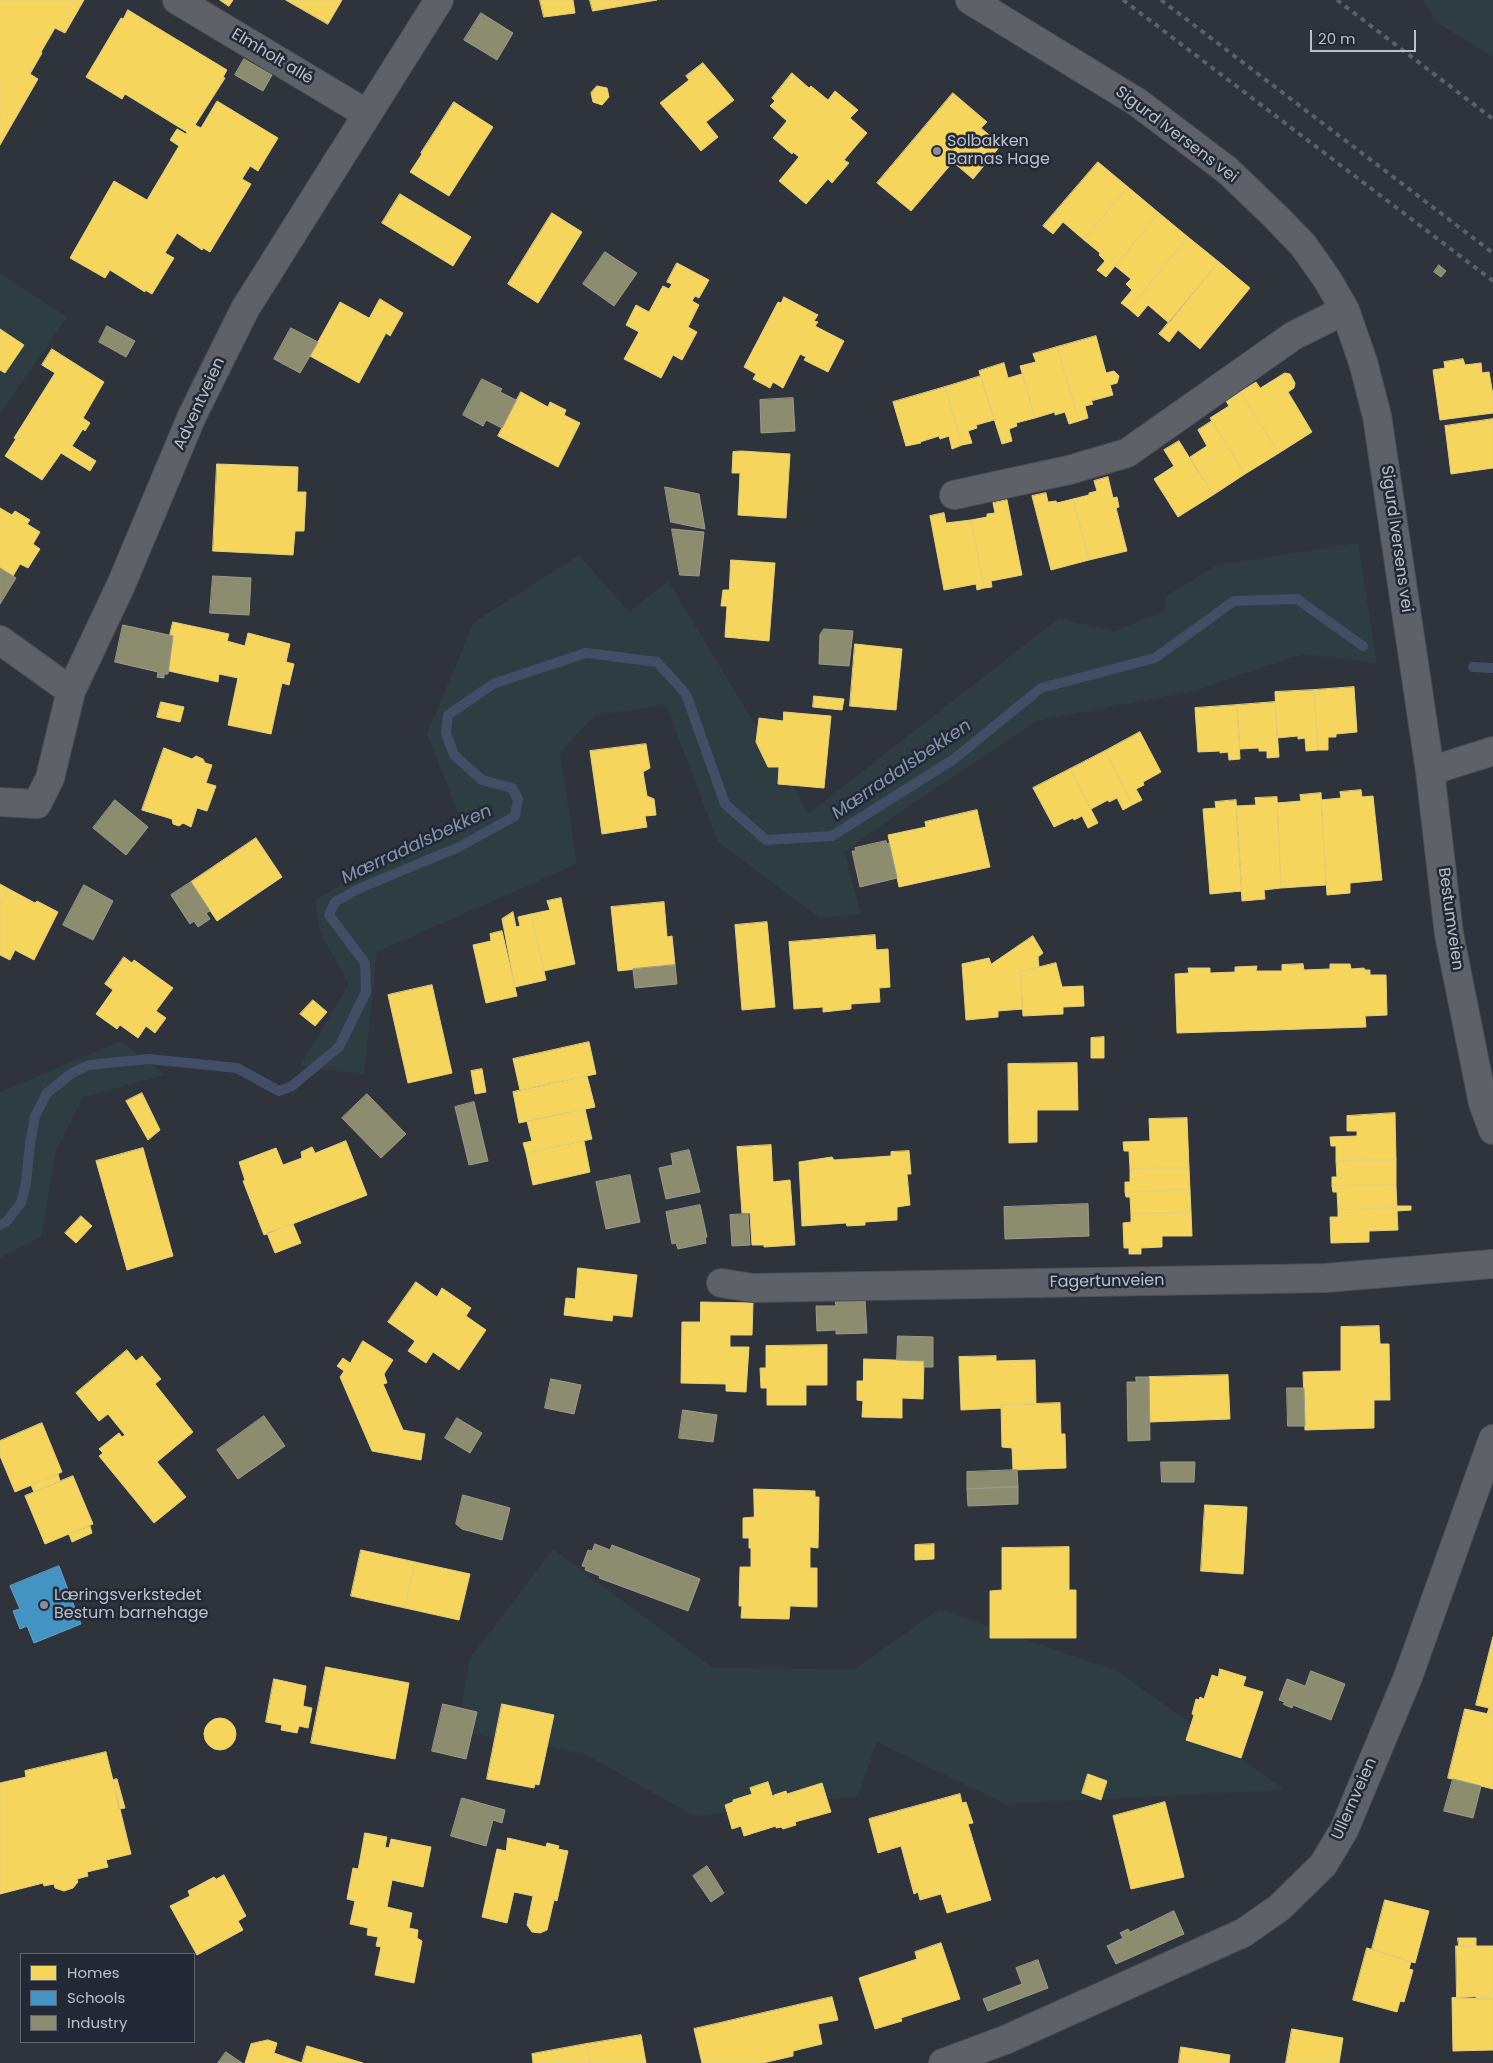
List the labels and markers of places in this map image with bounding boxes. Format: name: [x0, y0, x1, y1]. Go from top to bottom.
place label: Solbakken Barnas Hage: [947, 132, 1050, 170]
marker: Solbakken Barnas Hage: [931, 145, 943, 157]
place label: Læringsverkstedet Bestum barnehage: [54, 1586, 208, 1624]
marker: Læringsverkstedet Bestum barnehage: [38, 1599, 50, 1611]

